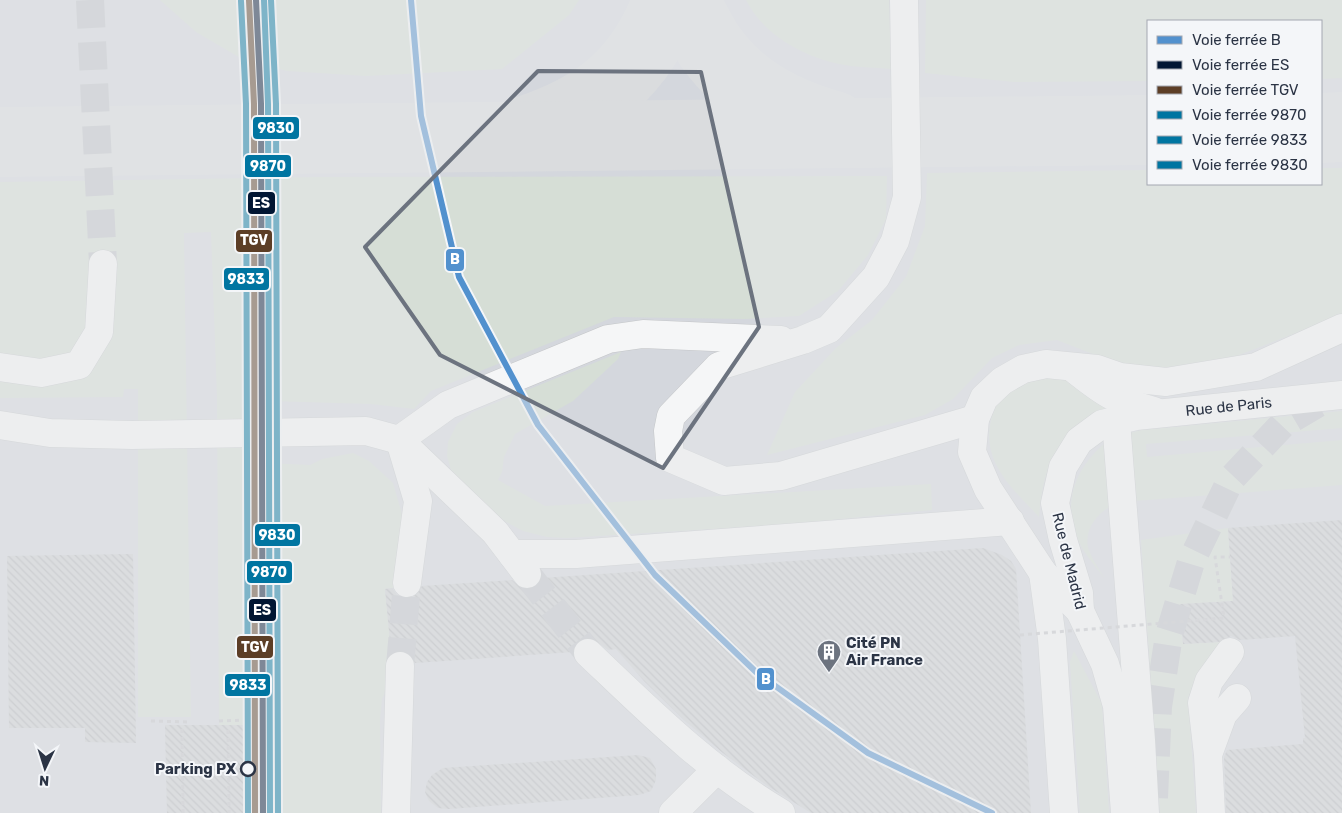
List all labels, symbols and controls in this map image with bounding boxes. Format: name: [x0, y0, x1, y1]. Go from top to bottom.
legend: [1147, 20, 1322, 185]
text: Voie ferrée B: [1192, 31, 1281, 49]
text: Voie ferrée ES: [1192, 56, 1289, 74]
text: Voie ferrée TGV: [1192, 81, 1299, 99]
text: Voie ferrée 9870: [1192, 106, 1307, 124]
line badge: 9830: [252, 116, 300, 140]
text: 9830: [257, 120, 295, 137]
text: Voie ferrée 9833: [1192, 131, 1307, 149]
line badge: 9870: [244, 154, 292, 178]
text: Voie ferrée 9830: [1192, 156, 1308, 174]
text: 9870: [250, 158, 286, 175]
line badge: ES: [247, 191, 276, 215]
text: ES: [252, 195, 270, 212]
line badge: TGV: [235, 229, 273, 253]
text: TGV: [240, 232, 268, 249]
line badge: B: [445, 248, 465, 272]
text: B: [450, 251, 460, 268]
line badge: 9833: [223, 267, 270, 291]
text: 9833: [228, 271, 264, 288]
street label: Rue de Paris: [1185, 393, 1273, 420]
street label: Rue de Madrid: [1048, 511, 1090, 611]
line badge: 9830: [254, 523, 301, 547]
text: 9830: [258, 527, 296, 544]
line badge: 9870: [246, 560, 293, 584]
text: 9870: [251, 564, 287, 581]
line badge: ES: [248, 598, 277, 622]
text: ES: [253, 602, 271, 619]
place label: Cité PN Air France: [846, 634, 923, 669]
line badge: TGV: [236, 635, 274, 659]
text: TGV: [241, 639, 269, 656]
building icon: Cité PN Air France: [816, 639, 842, 673]
line badge: B: [756, 667, 775, 691]
text: B: [761, 671, 771, 688]
line badge: 9833: [224, 673, 271, 697]
text: 9833: [230, 677, 266, 694]
north arrow: [20, 743, 70, 793]
place label: Parking PX: [155, 760, 237, 778]
marker: Parking PX: [240, 761, 256, 777]
text: N: [39, 772, 50, 789]

